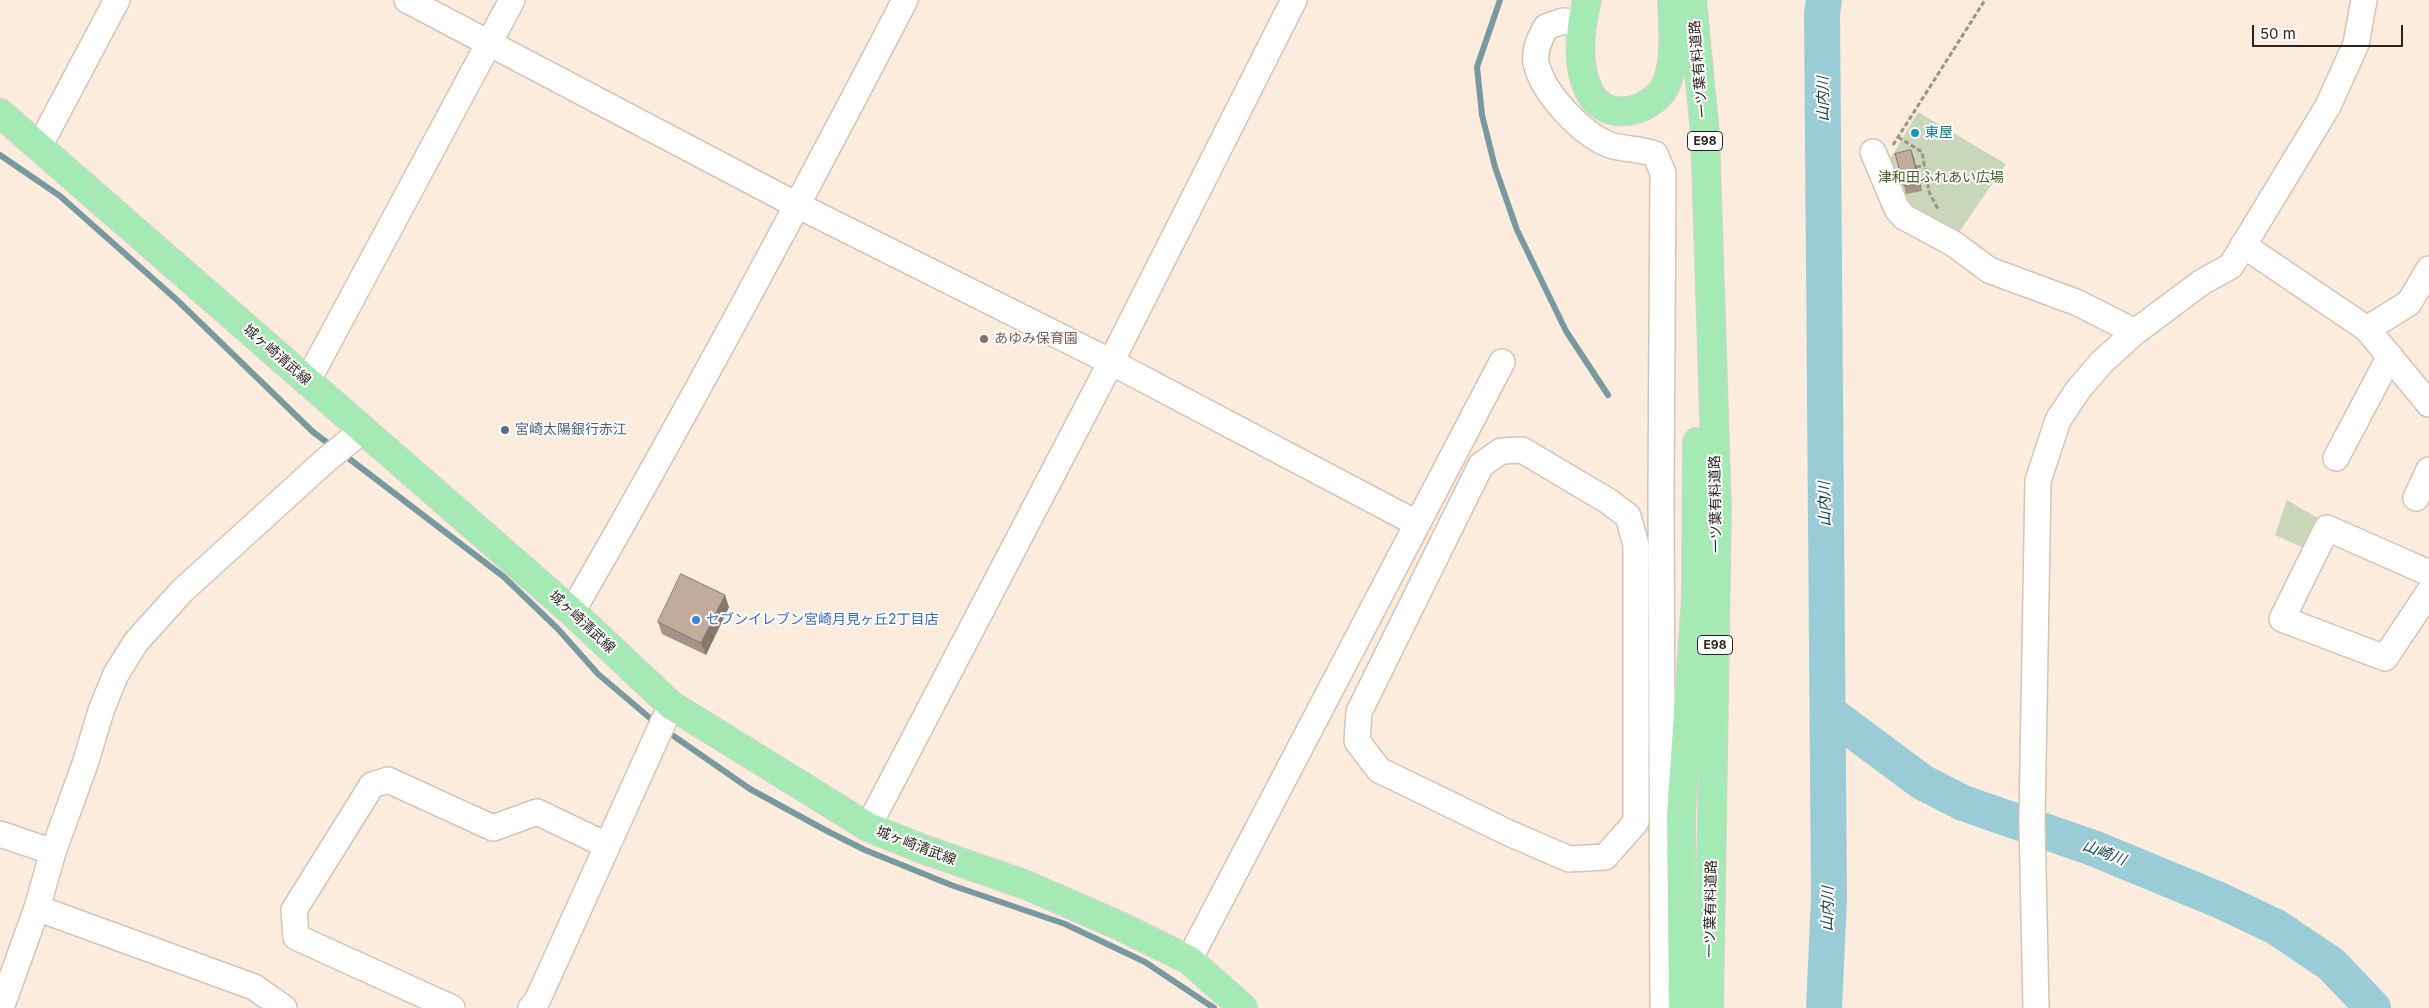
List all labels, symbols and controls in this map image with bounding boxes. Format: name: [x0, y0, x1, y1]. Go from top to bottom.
scale bar: [2254, 15, 2405, 47]
street label: 一ツ葉有料道路: [1686, 19, 1712, 119]
text: 50 m: [2260, 24, 2296, 43]
water label: 山内川: [1814, 77, 1832, 121]
place label: 東屋: [1925, 125, 1953, 141]
marker: 東屋: [1909, 127, 1921, 139]
road number: E98: [1688, 132, 1722, 150]
park label: 津和田ふれあい広場: [1878, 170, 2004, 186]
street label: 城ヶ崎清武線: [240, 321, 314, 389]
place label: あゆみ保育園: [994, 331, 1078, 347]
marker: あゆみ保育園: [978, 333, 990, 345]
place label: 宮崎太陽銀行赤江: [515, 422, 627, 438]
marker: 宮崎太陽銀行赤江: [499, 424, 511, 436]
street label: 一ツ葉有料道路: [1707, 455, 1725, 553]
water label: 山内川: [1816, 481, 1834, 527]
street label: 城ヶ崎清武線: [546, 587, 618, 657]
place label: セブンイレブン宮崎月見ヶ丘2丁目店: [706, 612, 939, 628]
marker: セブンイレブン宮崎月見ヶ丘2丁目店: [690, 614, 702, 626]
road number: E98: [1698, 636, 1732, 654]
street label: 城ヶ崎清武線: [874, 823, 958, 869]
water label: 山崎川: [2080, 837, 2128, 869]
street label: 一ツ葉有料道路: [1702, 860, 1720, 958]
water label: 山内川: [1819, 886, 1837, 932]

